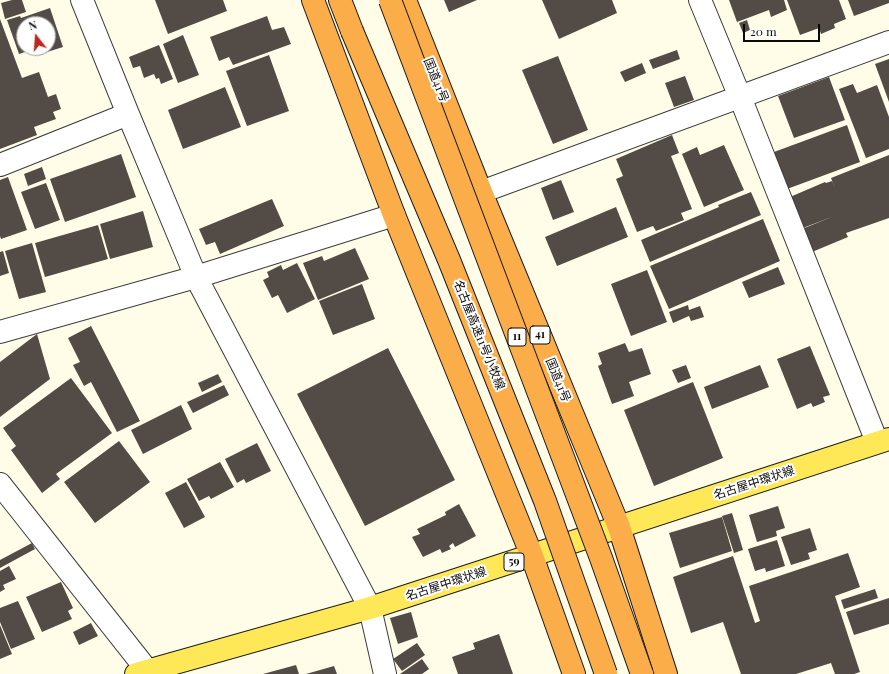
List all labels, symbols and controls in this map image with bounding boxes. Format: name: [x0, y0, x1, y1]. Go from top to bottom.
north arrow: [16, 16, 56, 56]
scale bar: [745, 16, 822, 42]
text: N: [27, 17, 39, 33]
text: 20 m: [750, 23, 777, 39]
street label: 国道41号: [421, 56, 451, 104]
street label: 名古屋高速11号小牧線: [450, 278, 508, 392]
road number: 41: [530, 326, 550, 344]
road number: 11: [508, 328, 526, 346]
street label: 国道41号: [543, 356, 573, 404]
street label: 名古屋中環状線: [712, 463, 796, 503]
road number: 59: [504, 553, 524, 571]
street label: 名古屋中環状線: [404, 564, 488, 604]

